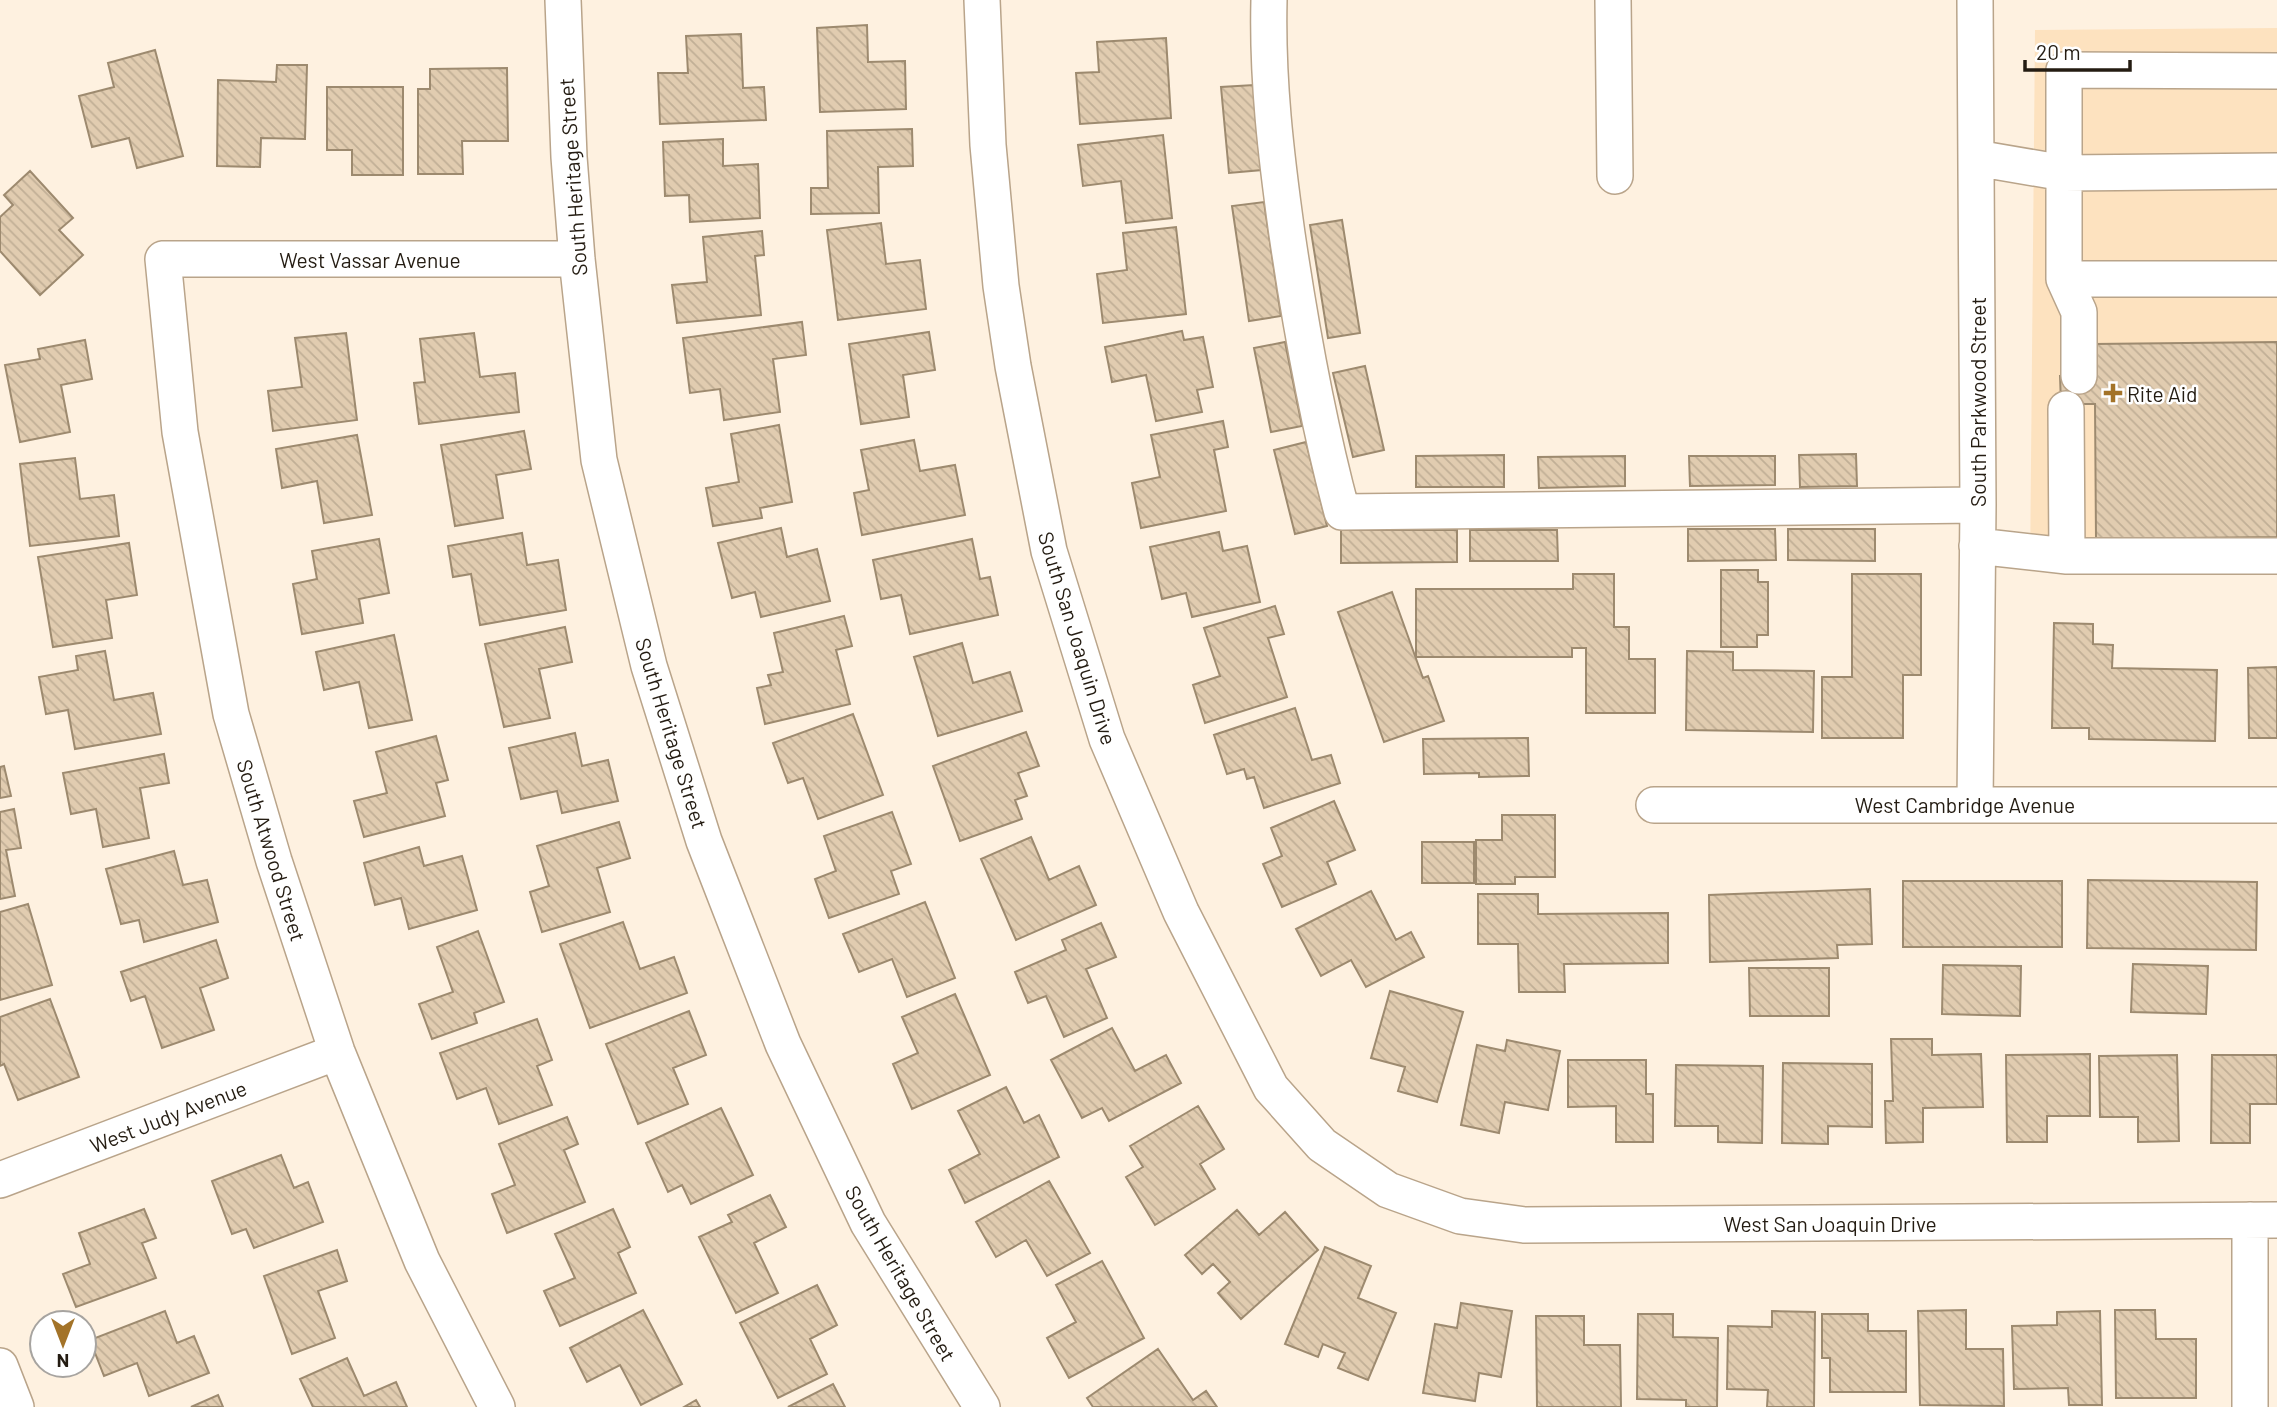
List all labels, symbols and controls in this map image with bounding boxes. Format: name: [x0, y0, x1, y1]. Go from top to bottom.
scale bar: [2025, 28, 2130, 72]
text: 20 m: [2036, 39, 2081, 64]
street label: South Heritage Street: [553, 77, 591, 277]
street label: West Vassar Avenue: [279, 247, 461, 272]
street label: South Parkwood Street: [1965, 297, 1990, 507]
place label: Rite Aid: [2127, 381, 2198, 406]
marker: Rite Aid: [2105, 385, 2121, 401]
street label: South San Joaquin Drive: [1034, 528, 1122, 748]
street label: South Heritage Street: [631, 634, 713, 832]
street label: South Atwood Street: [232, 756, 312, 944]
street label: West Cambridge Avenue: [1855, 792, 2075, 817]
street label: West Judy Avenue: [86, 1075, 250, 1157]
street label: South Heritage Street: [841, 1181, 961, 1365]
street label: West San Joaquin Drive: [1723, 1211, 1937, 1236]
north arrow: [28, 1309, 98, 1379]
text: N: [57, 1350, 69, 1373]

